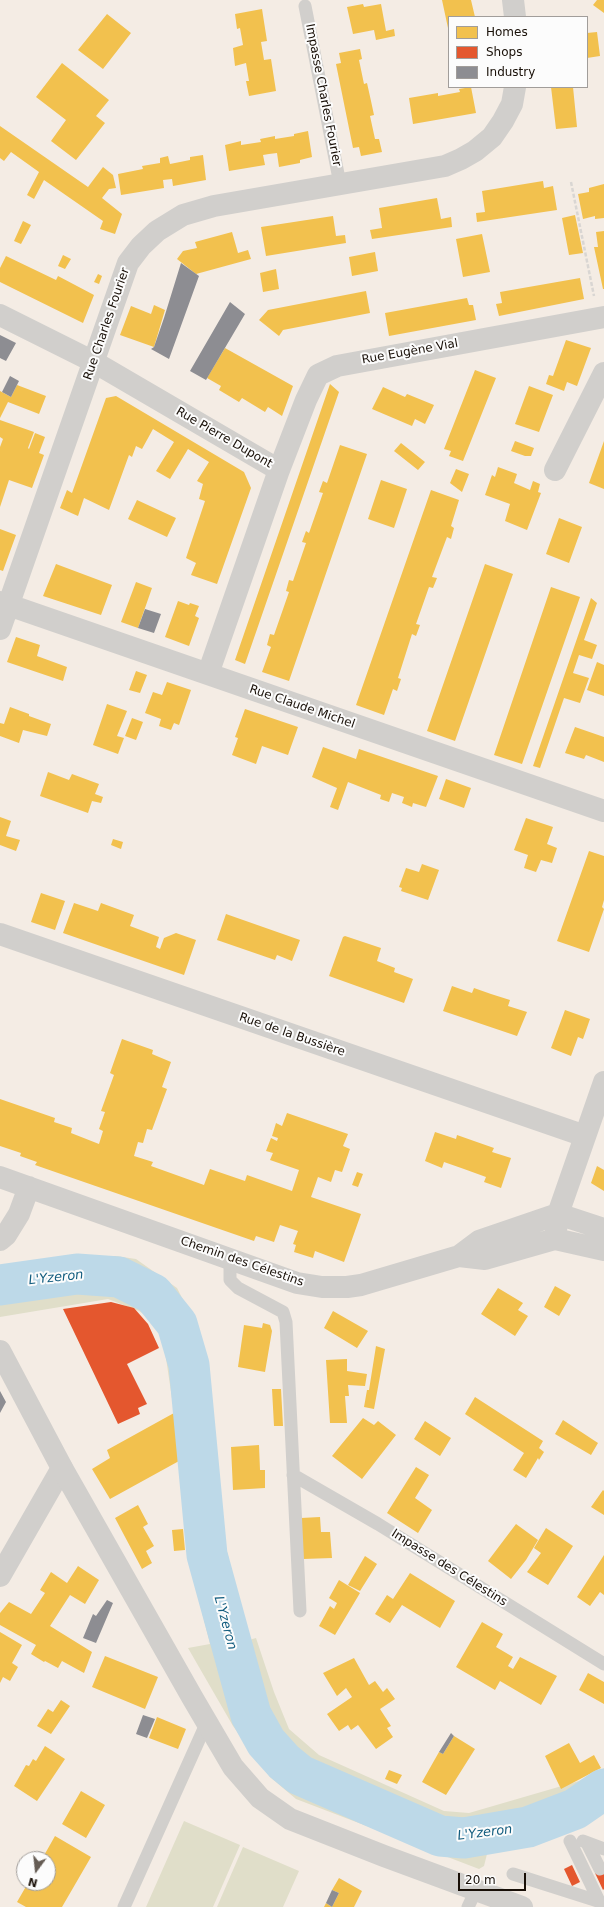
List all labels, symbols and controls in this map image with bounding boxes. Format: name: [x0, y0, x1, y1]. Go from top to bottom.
legend: [448, 16, 588, 88]
street label: Impasse Charles Fourier: [302, 22, 344, 168]
text: Homes: [486, 25, 528, 39]
text: Shops: [486, 45, 522, 59]
text: Industry: [486, 65, 535, 79]
street label: Rue Charles Fourier: [81, 266, 133, 382]
street label: Rue Eugène Vial: [361, 336, 459, 368]
street label: Rue Pierre Dupont: [173, 405, 275, 471]
street label: Rue Claude Michel: [247, 682, 357, 732]
street label: Rue de la Bussière: [237, 1010, 347, 1060]
street label: Chemin des Célestins: [178, 1234, 306, 1290]
water label: L'Yzeron: [28, 1267, 84, 1289]
street label: Impasse des Célestins: [389, 1526, 509, 1610]
water label: L'Yzeron: [210, 1594, 240, 1652]
water label: L'Yzeron: [457, 1822, 513, 1844]
north arrow: [16, 1851, 56, 1891]
scale bar: [460, 1865, 528, 1891]
text: 20 m: [465, 1873, 496, 1887]
text: N: [27, 1875, 39, 1890]

